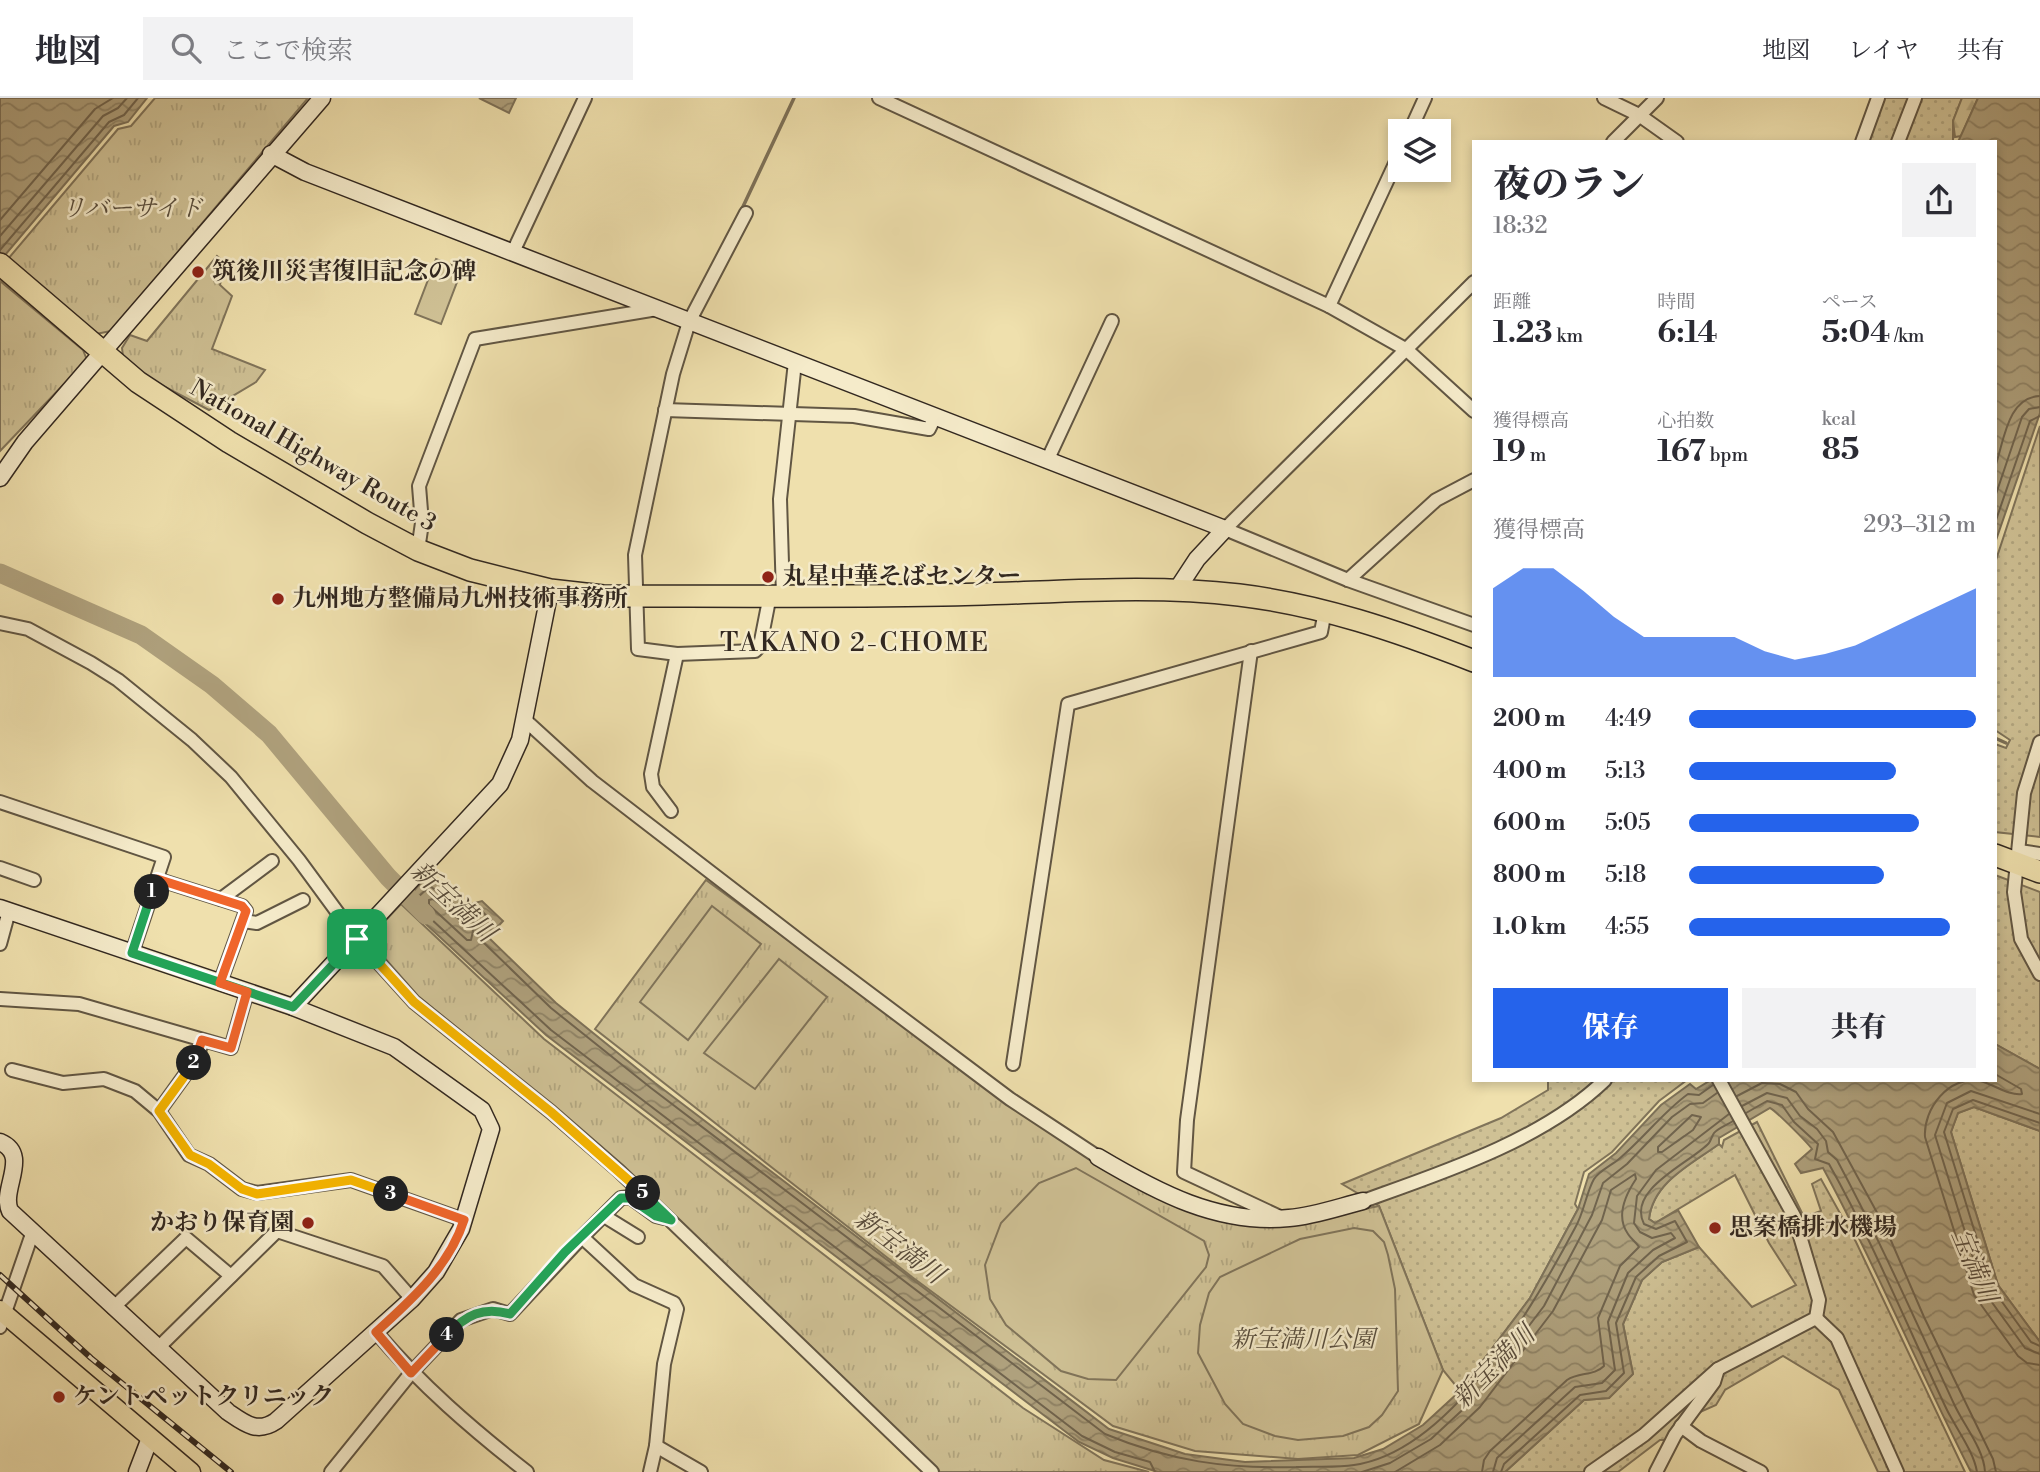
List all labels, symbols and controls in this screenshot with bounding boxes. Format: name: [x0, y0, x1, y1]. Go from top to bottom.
search box: [143, 17, 633, 80]
icon: search: [167, 29, 205, 67]
text: 地図: [35, 32, 101, 73]
text: ここで検索: [223, 35, 353, 67]
text: 地図: [1762, 36, 1810, 66]
text: レイヤ: [1848, 36, 1919, 66]
text: 共有: [1957, 36, 2005, 66]
map controls: [1388, 119, 1451, 182]
button: layers: [1388, 119, 1451, 182]
text: 夜のラン: [1493, 162, 1645, 209]
button: share: [1902, 163, 1976, 237]
park label: リバーサイド: [61, 194, 204, 224]
text: 18:32: [1493, 212, 1548, 240]
place label: 筑後川災害復旧記念の碑: [212, 257, 476, 287]
marker: 筑後川災害復旧記念の碑: [190, 264, 206, 280]
text: 距離: [1493, 290, 1531, 314]
text: 時間: [1657, 290, 1695, 314]
text: ペース: [1822, 290, 1878, 314]
text: 1.23: [1493, 314, 1553, 352]
text: 6:14: [1657, 314, 1718, 352]
text: 5:04: [1822, 314, 1890, 352]
text: km: [1553, 324, 1583, 348]
text: /km: [1890, 324, 1924, 348]
street label: National Highway Route 3: [185, 373, 441, 539]
text: kcal: [1822, 407, 1856, 431]
text: 獲得標高: [1493, 409, 1569, 433]
text: 心拍数: [1657, 409, 1714, 433]
text: 85: [1822, 431, 1859, 469]
text: 19: [1493, 433, 1526, 471]
text: 167: [1657, 433, 1706, 471]
text: m: [1526, 443, 1546, 467]
text: bpm: [1706, 443, 1748, 467]
text: 293–312 m: [1863, 511, 1976, 539]
text: 獲得標高: [1493, 516, 1585, 544]
place label: 丸星中華そばセンター: [782, 562, 1021, 592]
marker: 丸星中華そばセンター: [760, 569, 776, 585]
place label: 九州地方整備局九州技術事務所: [292, 584, 628, 614]
marker: 九州地方整備局九州技術事務所: [270, 591, 286, 607]
district label: TAKANO 2-CHOME: [720, 627, 990, 659]
text: 200 m: [1493, 705, 1565, 733]
text: 4:49: [1605, 705, 1652, 733]
text: 400 m: [1493, 757, 1566, 785]
text: 5:13: [1605, 757, 1645, 785]
text: 600 m: [1493, 809, 1566, 837]
text: 5:05: [1605, 809, 1651, 837]
water label: 新宝満川: [404, 855, 504, 951]
text: 800 m: [1493, 861, 1566, 889]
text: 5:18: [1605, 861, 1646, 889]
pin: 1: [134, 874, 170, 910]
text: 1: [147, 879, 156, 903]
pin: [327, 909, 387, 969]
text: 1.0 km: [1493, 913, 1566, 941]
text: 4:55: [1605, 913, 1649, 941]
icon: arrive: [338, 920, 376, 958]
button: 保存: [1493, 988, 1728, 1068]
button: 共有: [1742, 988, 1976, 1068]
pin: 2: [176, 1046, 212, 1080]
text: 2: [188, 1050, 199, 1074]
pin: 3: [374, 1176, 408, 1212]
pin: 5: [626, 1176, 660, 1210]
text: 5: [637, 1180, 648, 1204]
text: 3: [385, 1181, 396, 1205]
water label: 新宝満川: [848, 1203, 953, 1293]
place label: かおり保育園: [150, 1208, 294, 1238]
place label: 思案橋排水機場: [1729, 1213, 1897, 1243]
marker: かおり保育園: [300, 1215, 316, 1231]
marker: 思案橋排水機場: [1707, 1220, 1723, 1236]
water label: 宝満川: [1944, 1224, 2005, 1311]
water label: 新宝満川: [1446, 1317, 1544, 1415]
pin: 4: [430, 1318, 464, 1352]
text: 4: [440, 1322, 453, 1346]
park label: 新宝満川公園: [1231, 1325, 1379, 1355]
place label: ケントペットクリニック: [73, 1382, 334, 1412]
marker: ケントペットクリニック: [51, 1389, 67, 1405]

